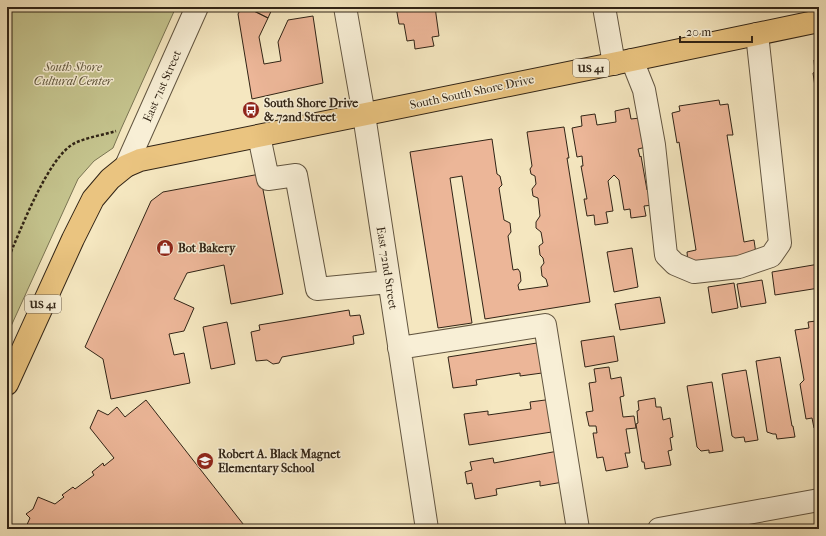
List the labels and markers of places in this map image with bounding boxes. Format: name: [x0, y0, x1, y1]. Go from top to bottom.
place label: South Shore Drive & 72nd Street: [264, 96, 358, 124]
bus stop icon: South Shore Drive & 72nd Street: [241, 100, 261, 120]
shop icon: Bot Bakery: [155, 238, 175, 258]
place label: Bot Bakery: [178, 241, 236, 256]
place label: Robert A. Black Magnet Elementary School: [218, 447, 341, 476]
school or university icon: Robert A. Black Magnet Elementary School: [195, 451, 215, 471]

